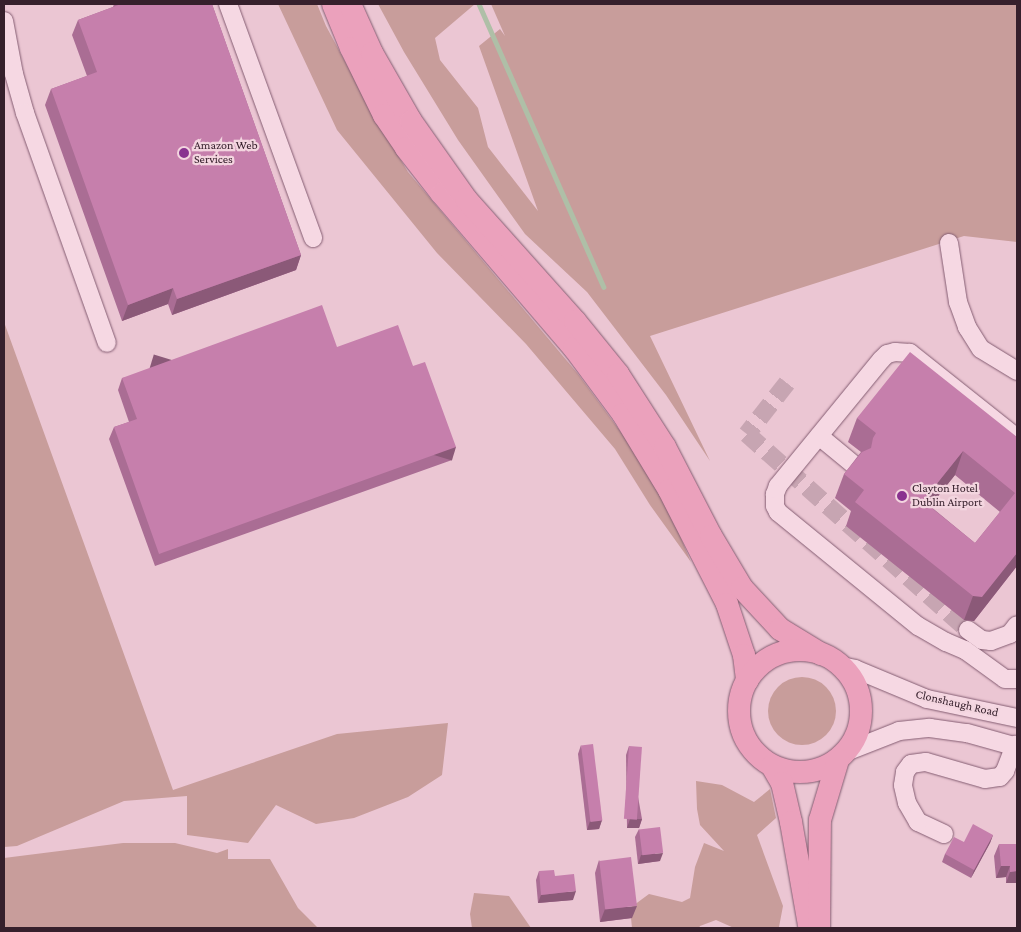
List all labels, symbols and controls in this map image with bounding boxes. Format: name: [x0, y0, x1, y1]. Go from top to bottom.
place label: Amazon Web Services: [194, 139, 258, 167]
marker: Amazon Web Services: [178, 147, 190, 159]
place label: Clayton Hotel Dublin Airport: [912, 482, 982, 510]
marker: Clayton Hotel Dublin Airport: [896, 490, 908, 502]
street label: Clonshaugh Road: [914, 687, 1000, 721]

